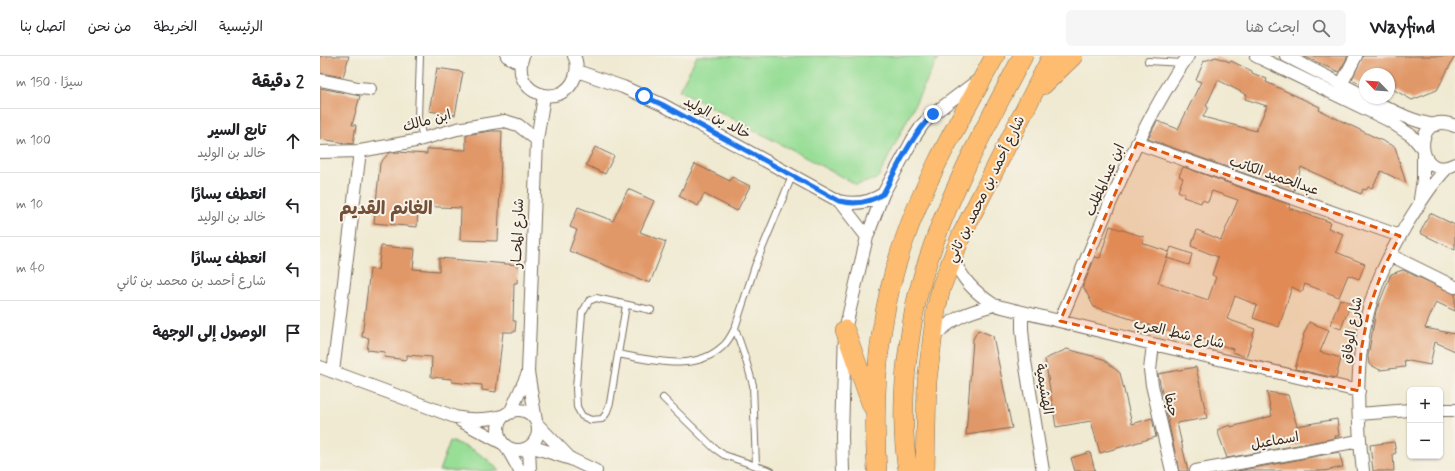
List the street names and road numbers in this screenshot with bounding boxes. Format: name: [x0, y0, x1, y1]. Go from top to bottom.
street label: خالد بن الوليد: [680, 92, 754, 144]
street label: ابن مالك: [401, 106, 453, 136]
street label: شارع أحمد بن محمد بن ثاني: [943, 113, 1032, 267]
street label: ابن عبدالمطلب: [1081, 141, 1129, 219]
street label: عبدالحميد الكاتب: [1227, 152, 1321, 200]
street label: شارع المحــار: [508, 198, 528, 269]
street label: شارع الوفاق: [1337, 295, 1367, 365]
street label: شارع شط العرب: [1132, 315, 1226, 353]
street label: الهشيمية: [1031, 362, 1057, 416]
street label: حيفا: [1160, 391, 1182, 419]
street label: اسماعيل: [1250, 428, 1300, 454]

